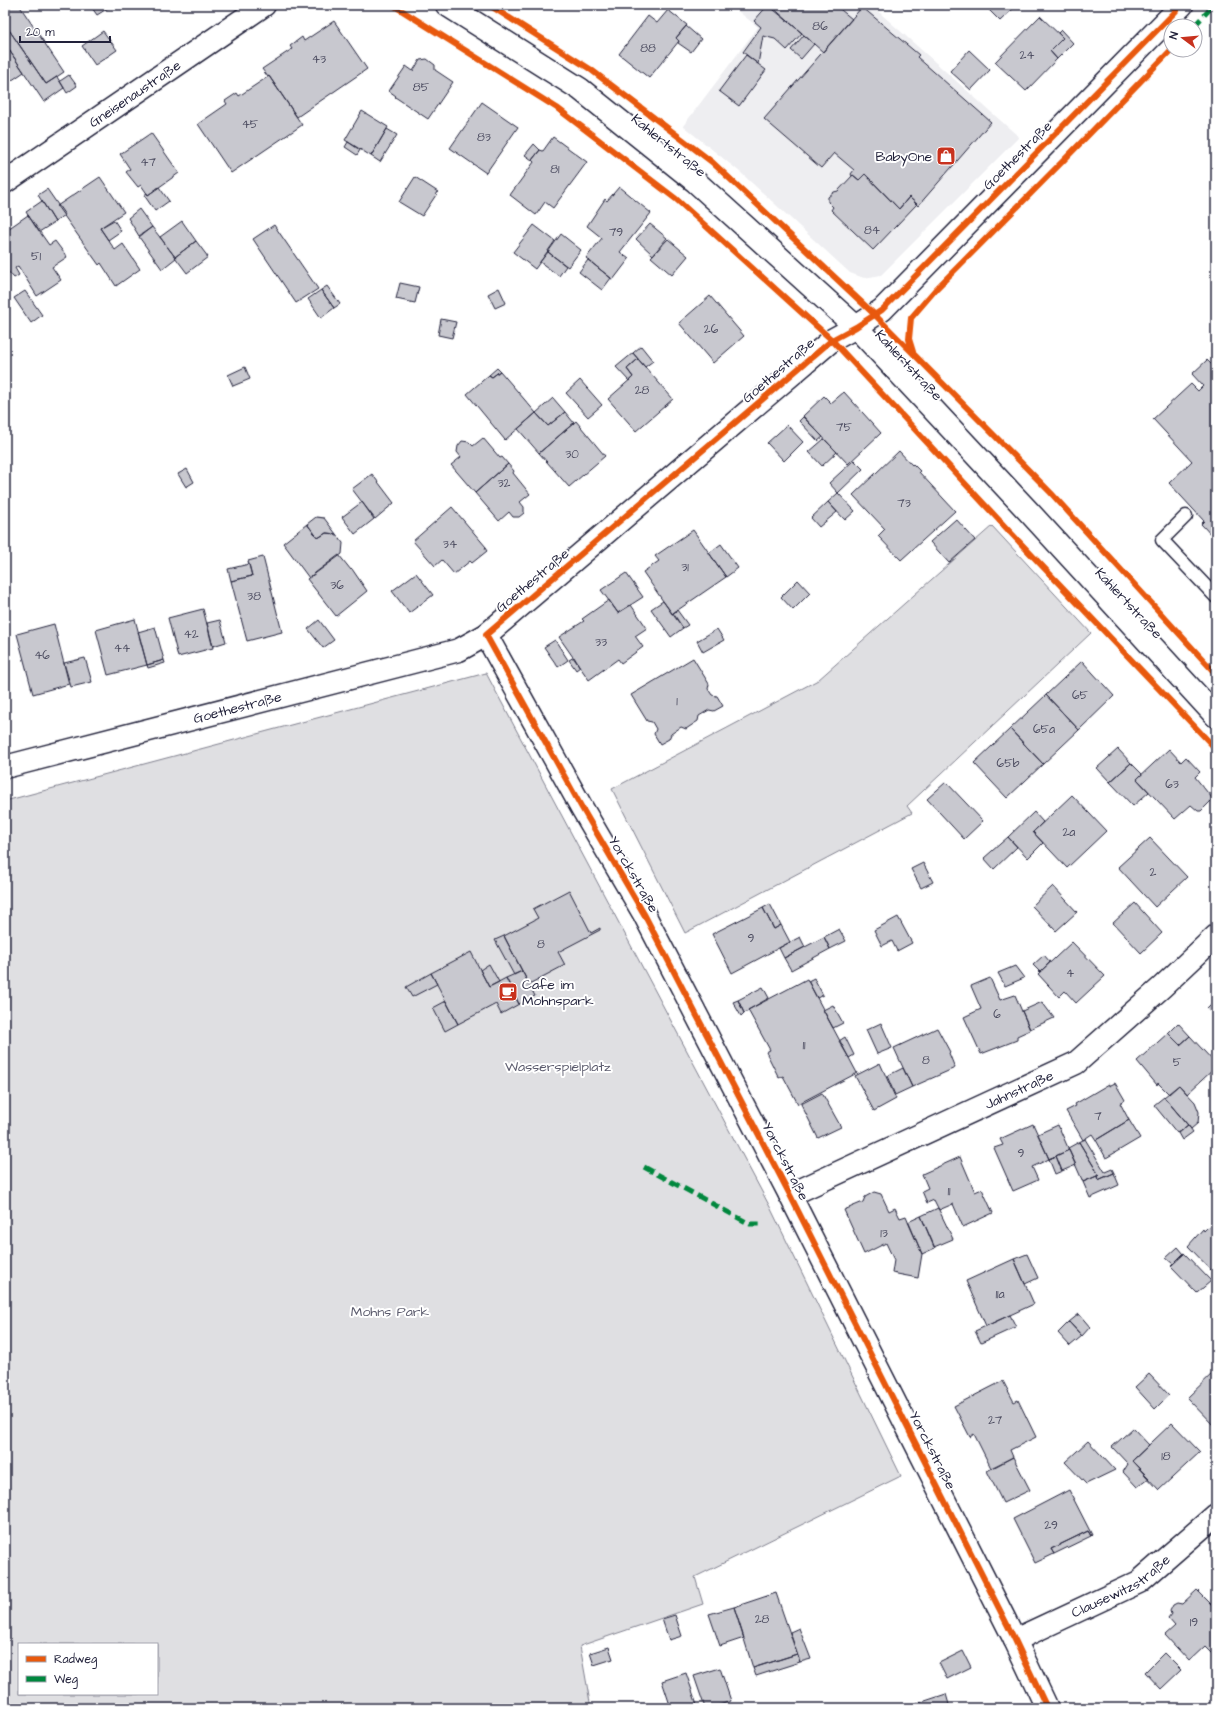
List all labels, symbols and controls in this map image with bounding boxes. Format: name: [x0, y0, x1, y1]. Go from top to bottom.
scale bar: [20, 18, 110, 44]
house number: 86: [812, 18, 828, 35]
north arrow: [1163, 18, 1203, 58]
text: 20 m: [26, 24, 55, 41]
text: N: [1166, 30, 1182, 41]
house number: 88: [640, 40, 656, 57]
house number: 24: [1019, 47, 1035, 64]
house number: 43: [312, 51, 326, 68]
street label: Gneisenaustraße: [85, 55, 185, 133]
house number: 85: [413, 79, 430, 96]
street label: Kahlertstraße: [627, 109, 710, 182]
house number: 45: [242, 116, 259, 133]
street label: Goethestraße: [979, 116, 1057, 195]
house number: 83: [477, 129, 491, 146]
shop icon: BabyOne: [935, 145, 957, 167]
place label: BabyOne: [875, 147, 932, 167]
house number: 47: [140, 154, 156, 171]
house number: 81: [550, 161, 560, 178]
house number: 84: [864, 222, 880, 239]
house number: 79: [609, 224, 623, 241]
house number: 51: [31, 248, 41, 265]
house number: 26: [704, 321, 719, 338]
street label: Kahlertstraße: [870, 326, 947, 406]
street label: Goethestraße: [738, 333, 820, 408]
house number: 28: [635, 382, 650, 399]
house number: 75: [836, 419, 852, 436]
house number: 30: [565, 446, 579, 463]
house number: 32: [498, 475, 511, 492]
house number: 73: [897, 495, 911, 512]
house number: 34: [443, 536, 457, 553]
street label: Goethestraße: [492, 544, 574, 617]
house number: 31: [681, 559, 689, 576]
street label: Kahlertstraße: [1090, 564, 1167, 644]
house number: 36: [330, 577, 344, 594]
house number: 38: [247, 588, 261, 605]
house number: 42: [183, 626, 199, 643]
house number: 33: [595, 634, 607, 651]
house number: 44: [114, 640, 130, 657]
house number: 46: [34, 647, 50, 664]
street label: Goethestraße: [191, 687, 284, 729]
house number: 65: [1072, 687, 1089, 704]
house number: 1: [676, 693, 678, 710]
house number: 65a: [1033, 721, 1055, 738]
house number: 65b: [997, 755, 1020, 772]
house number: 63: [1165, 776, 1179, 793]
house number: 2a: [1063, 824, 1075, 841]
street label: Yorckstraße: [603, 832, 663, 917]
house number: 2: [1150, 864, 1157, 881]
house number: 9: [748, 930, 755, 947]
house number: 8: [537, 936, 545, 953]
house number: 4: [1066, 965, 1074, 982]
place label: Cafe im Mohnspark: [522, 975, 594, 1011]
cafe icon: Cafe im Mohnspark: [497, 981, 519, 1003]
house number: 6: [993, 1006, 1001, 1023]
house number: 11: [802, 1037, 806, 1054]
house number: 8: [922, 1052, 930, 1069]
house number: 5: [1173, 1054, 1182, 1071]
park label: Wasserspielplatz: [505, 1057, 611, 1077]
street label: Jahnstraße: [982, 1066, 1057, 1115]
house number: 7: [1094, 1108, 1102, 1125]
street label: Yorckstraße: [757, 1119, 814, 1205]
house number: 9: [1018, 1145, 1025, 1162]
house number: 11: [947, 1183, 951, 1200]
house number: 13: [880, 1225, 888, 1242]
house number: 11a: [995, 1286, 1005, 1303]
park label: Mohns Park: [351, 1302, 430, 1322]
street label: Yorckstraße: [904, 1408, 961, 1494]
house number: 27: [988, 1412, 1003, 1429]
house number: 18: [1161, 1448, 1171, 1465]
house number: 29: [1044, 1517, 1058, 1534]
street label: Clausewitzstraße: [1068, 1550, 1175, 1623]
house number: 28: [755, 1611, 770, 1628]
house number: 19: [1190, 1614, 1198, 1631]
legend: [18, 1643, 158, 1695]
text: Radweg: [54, 1651, 97, 1669]
text: Weg: [54, 1671, 78, 1689]

